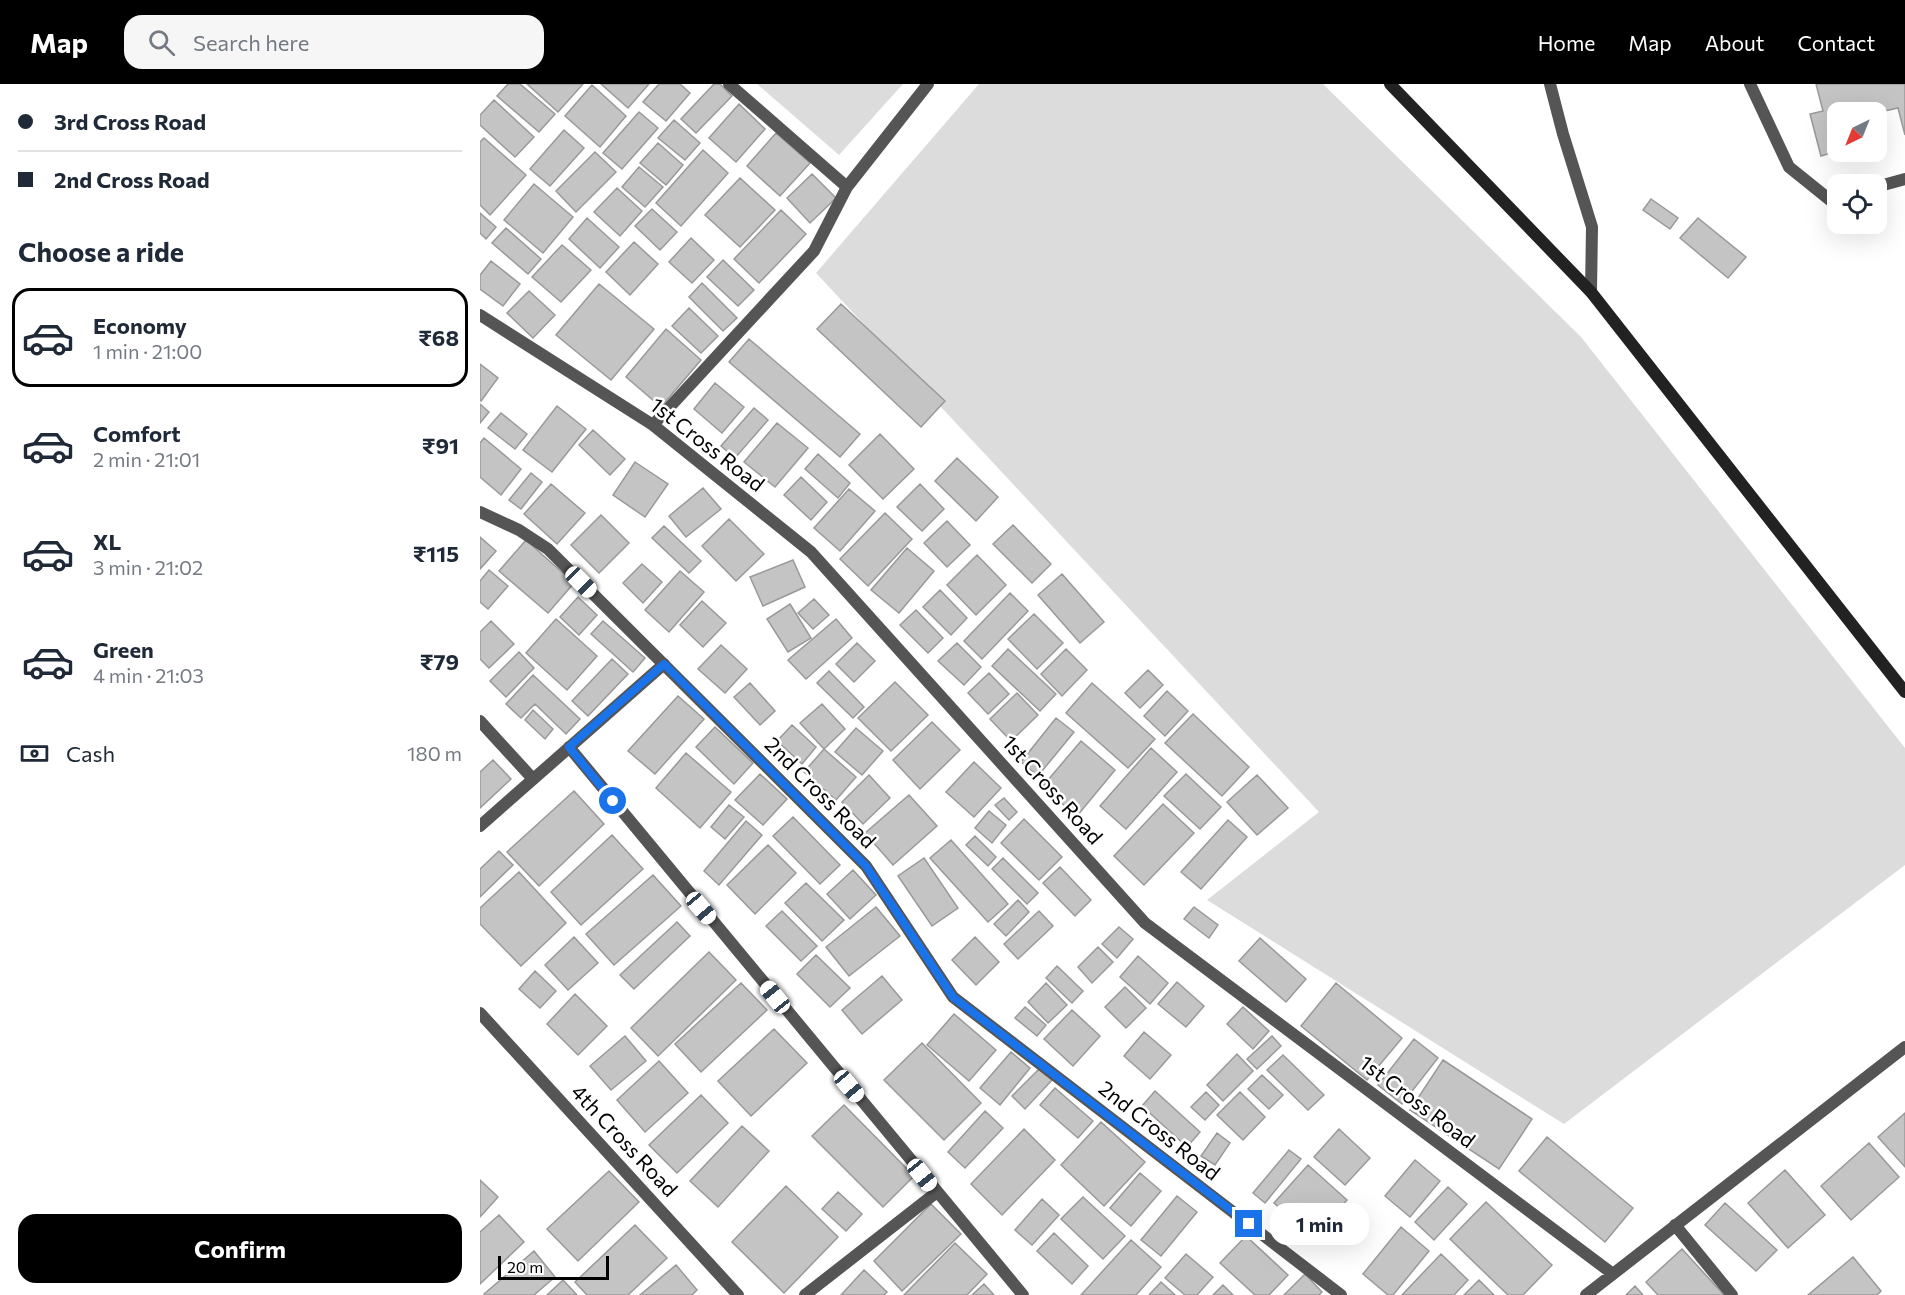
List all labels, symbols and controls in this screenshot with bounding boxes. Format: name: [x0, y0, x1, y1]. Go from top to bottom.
search box: [124, 15, 544, 69]
text: Map: [30, 25, 88, 59]
icon: search: [145, 26, 178, 59]
text: Search here: [193, 29, 309, 56]
text: Home: [1538, 30, 1595, 55]
text: Map: [1628, 30, 1672, 55]
text: About: [1705, 30, 1764, 55]
text: Contact: [1797, 30, 1875, 55]
north arrow: [1827, 102, 1887, 162]
map controls: [1827, 102, 1887, 234]
text: 3rd Cross Road: [54, 108, 206, 135]
text: 2nd Cross Road: [54, 166, 210, 193]
button: locate: [1827, 174, 1887, 234]
text: Choose a ride: [18, 235, 184, 268]
icon: car: [21, 311, 75, 365]
text: Economy: [93, 312, 187, 339]
text: ₹68: [418, 324, 459, 351]
text: 1 min · 21:00: [93, 339, 202, 363]
street label: 1st Cross Road: [646, 391, 770, 496]
icon: car: [21, 419, 75, 473]
text: Comfort: [93, 420, 181, 447]
text: ₹91: [422, 432, 459, 459]
text: 2 min · 21:01: [93, 447, 200, 471]
icon: car: [21, 527, 75, 581]
text: XL: [93, 528, 121, 555]
text: ₹115: [413, 540, 459, 567]
text: 3 min · 21:02: [93, 555, 203, 579]
car: [562, 563, 600, 601]
icon: car: [21, 635, 75, 689]
text: Green: [93, 636, 154, 663]
text: ₹79: [420, 648, 459, 675]
text: 4 min · 21:03: [93, 663, 204, 687]
street label: 1st Cross Road: [998, 729, 1109, 849]
street label: 2nd Cross Road: [760, 731, 882, 853]
icon: cash: [18, 737, 51, 770]
text: Cash: [66, 740, 115, 767]
text: 180 m: [407, 741, 462, 765]
route start: [599, 787, 626, 814]
car: [683, 888, 719, 928]
car: [757, 977, 793, 1017]
street label: 1st Cross Road: [1355, 1049, 1481, 1152]
car: [831, 1066, 867, 1106]
street label: 2nd Cross Road: [1094, 1075, 1225, 1185]
street label: 4th Cross Road: [567, 1079, 683, 1201]
car: [904, 1155, 940, 1195]
callout: 1 min: [1270, 1203, 1369, 1245]
route end: [1235, 1210, 1262, 1237]
text: 1 min: [1296, 1212, 1343, 1236]
button: Confirm: [18, 1214, 462, 1283]
scale bar: [498, 1253, 609, 1280]
text: 20 m: [507, 1257, 543, 1276]

